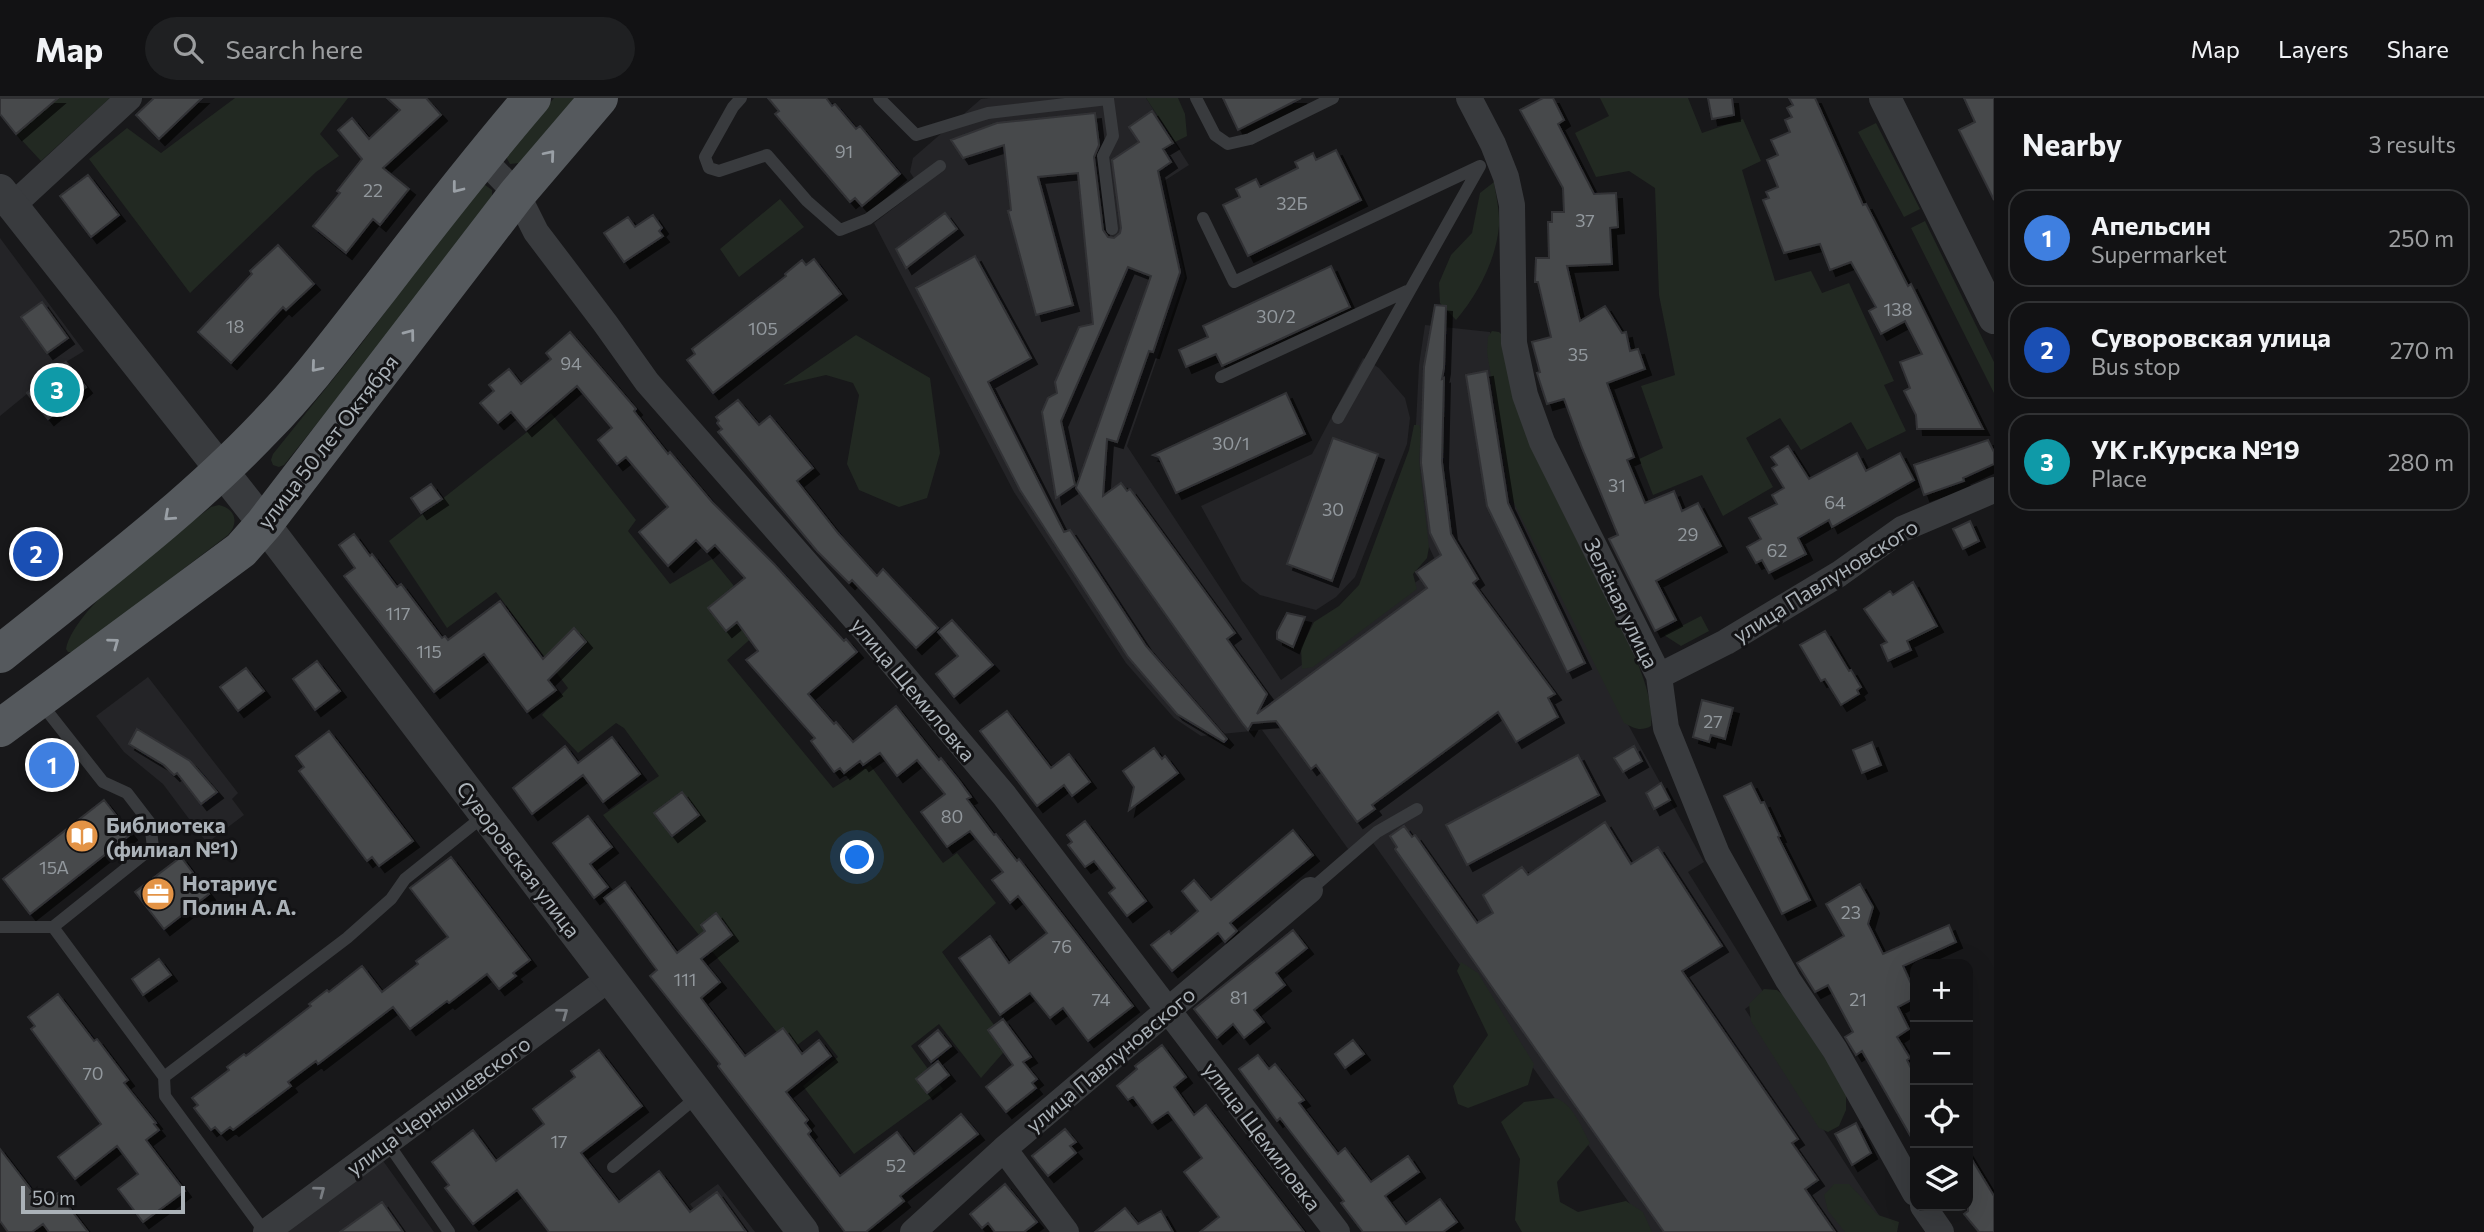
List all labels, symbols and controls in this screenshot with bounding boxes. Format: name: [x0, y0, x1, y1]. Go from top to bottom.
search box: [145, 17, 635, 80]
text: Map: [35, 28, 103, 69]
icon: search: [169, 29, 207, 67]
text: Search here: [225, 33, 363, 64]
text: Map: [2191, 34, 2240, 63]
text: Layers: [2278, 34, 2349, 63]
text: Share: [2387, 34, 2449, 63]
text: Nearby: [2022, 125, 2122, 162]
text: 3 results: [2369, 130, 2456, 158]
house number: 91: [835, 140, 853, 162]
one-way arrow: [542, 150, 555, 162]
house number: 22: [363, 179, 383, 201]
one-way arrow: [452, 181, 465, 193]
house number: 32Б: [1276, 192, 1308, 214]
house number: 37: [1575, 209, 1595, 231]
text: Апельсин: [2091, 209, 2211, 240]
text: 1: [2042, 224, 2052, 252]
text: 250 m: [2389, 224, 2454, 252]
text: Supermarket: [2091, 240, 2227, 268]
house number: 138: [1884, 298, 1913, 320]
house number: 30/2: [1256, 305, 1296, 327]
house number: 18: [226, 315, 244, 337]
house number: 105: [748, 317, 778, 339]
text: Суворовская улица: [2091, 321, 2331, 352]
one-way arrow: [402, 329, 415, 341]
text: 2: [2040, 336, 2054, 364]
text: 270 m: [2390, 336, 2454, 364]
house number: 35: [1568, 343, 1588, 365]
street label: улица 50 лет Октября: [251, 349, 403, 533]
house number: 94: [560, 352, 582, 374]
text: Bus stop: [2091, 352, 2181, 380]
one-way arrow: [312, 359, 324, 372]
pin: 3: [34, 364, 80, 416]
house number: 30/1: [1212, 432, 1250, 454]
text: УК г.Курска №19: [2091, 433, 2300, 464]
text: 3: [2040, 448, 2054, 476]
text: 280 m: [2388, 448, 2454, 476]
text: Place: [2091, 464, 2147, 492]
house number: 31: [1608, 474, 1626, 496]
house number: 64: [1824, 491, 1846, 513]
house number: 30: [1322, 498, 1344, 520]
one-way arrow: [165, 508, 178, 520]
street label: улица Павлуновского: [1728, 513, 1922, 647]
house number: 29: [1678, 523, 1698, 545]
pin: 2: [13, 528, 59, 580]
street label: Зелёная улица: [1580, 534, 1664, 672]
house number: 62: [1767, 539, 1787, 561]
house number: 117: [386, 602, 410, 624]
street label: улица Щемиловка: [847, 612, 981, 766]
one-way arrow: [106, 639, 118, 652]
house number: 115: [416, 640, 442, 662]
house number: 27: [1703, 710, 1723, 732]
pin: 1: [29, 739, 75, 791]
street label: Суворовская улица: [452, 776, 586, 942]
house number: 80: [941, 805, 963, 827]
place label: Библиотека (филиал №1): [106, 812, 238, 861]
library icon: Библиотека (филиал №1): [63, 817, 101, 855]
your location: [840, 840, 874, 874]
house number: 15А: [39, 856, 69, 878]
place label: Нотариус Полин А. А.: [182, 870, 296, 919]
office icon: Нотариус Полин А. А.: [139, 875, 177, 913]
house number: 23: [1841, 901, 1861, 923]
house number: 76: [1052, 935, 1072, 957]
map controls: [1910, 959, 1973, 1211]
button: +: [1910, 959, 1973, 1022]
house number: 111: [673, 968, 697, 990]
street label: улица Павлуновского: [1020, 981, 1200, 1137]
house number: 81: [1230, 986, 1248, 1008]
house number: 74: [1091, 988, 1111, 1010]
house number: 21: [1849, 988, 1867, 1010]
one-way arrow: [555, 1008, 568, 1021]
button: −: [1910, 1022, 1973, 1085]
street label: улица Чернышевского: [341, 1030, 535, 1180]
street label: улица Щемиловка: [1199, 1057, 1327, 1215]
house number: 70: [82, 1062, 104, 1084]
button: locate: [1910, 1085, 1973, 1148]
house number: 17: [550, 1130, 568, 1152]
button: layers: [1910, 1148, 1973, 1211]
house number: 52: [886, 1154, 906, 1176]
scale bar: [21, 1183, 186, 1215]
text: 50 m: [32, 1186, 76, 1209]
one-way arrow: [313, 1187, 325, 1200]

